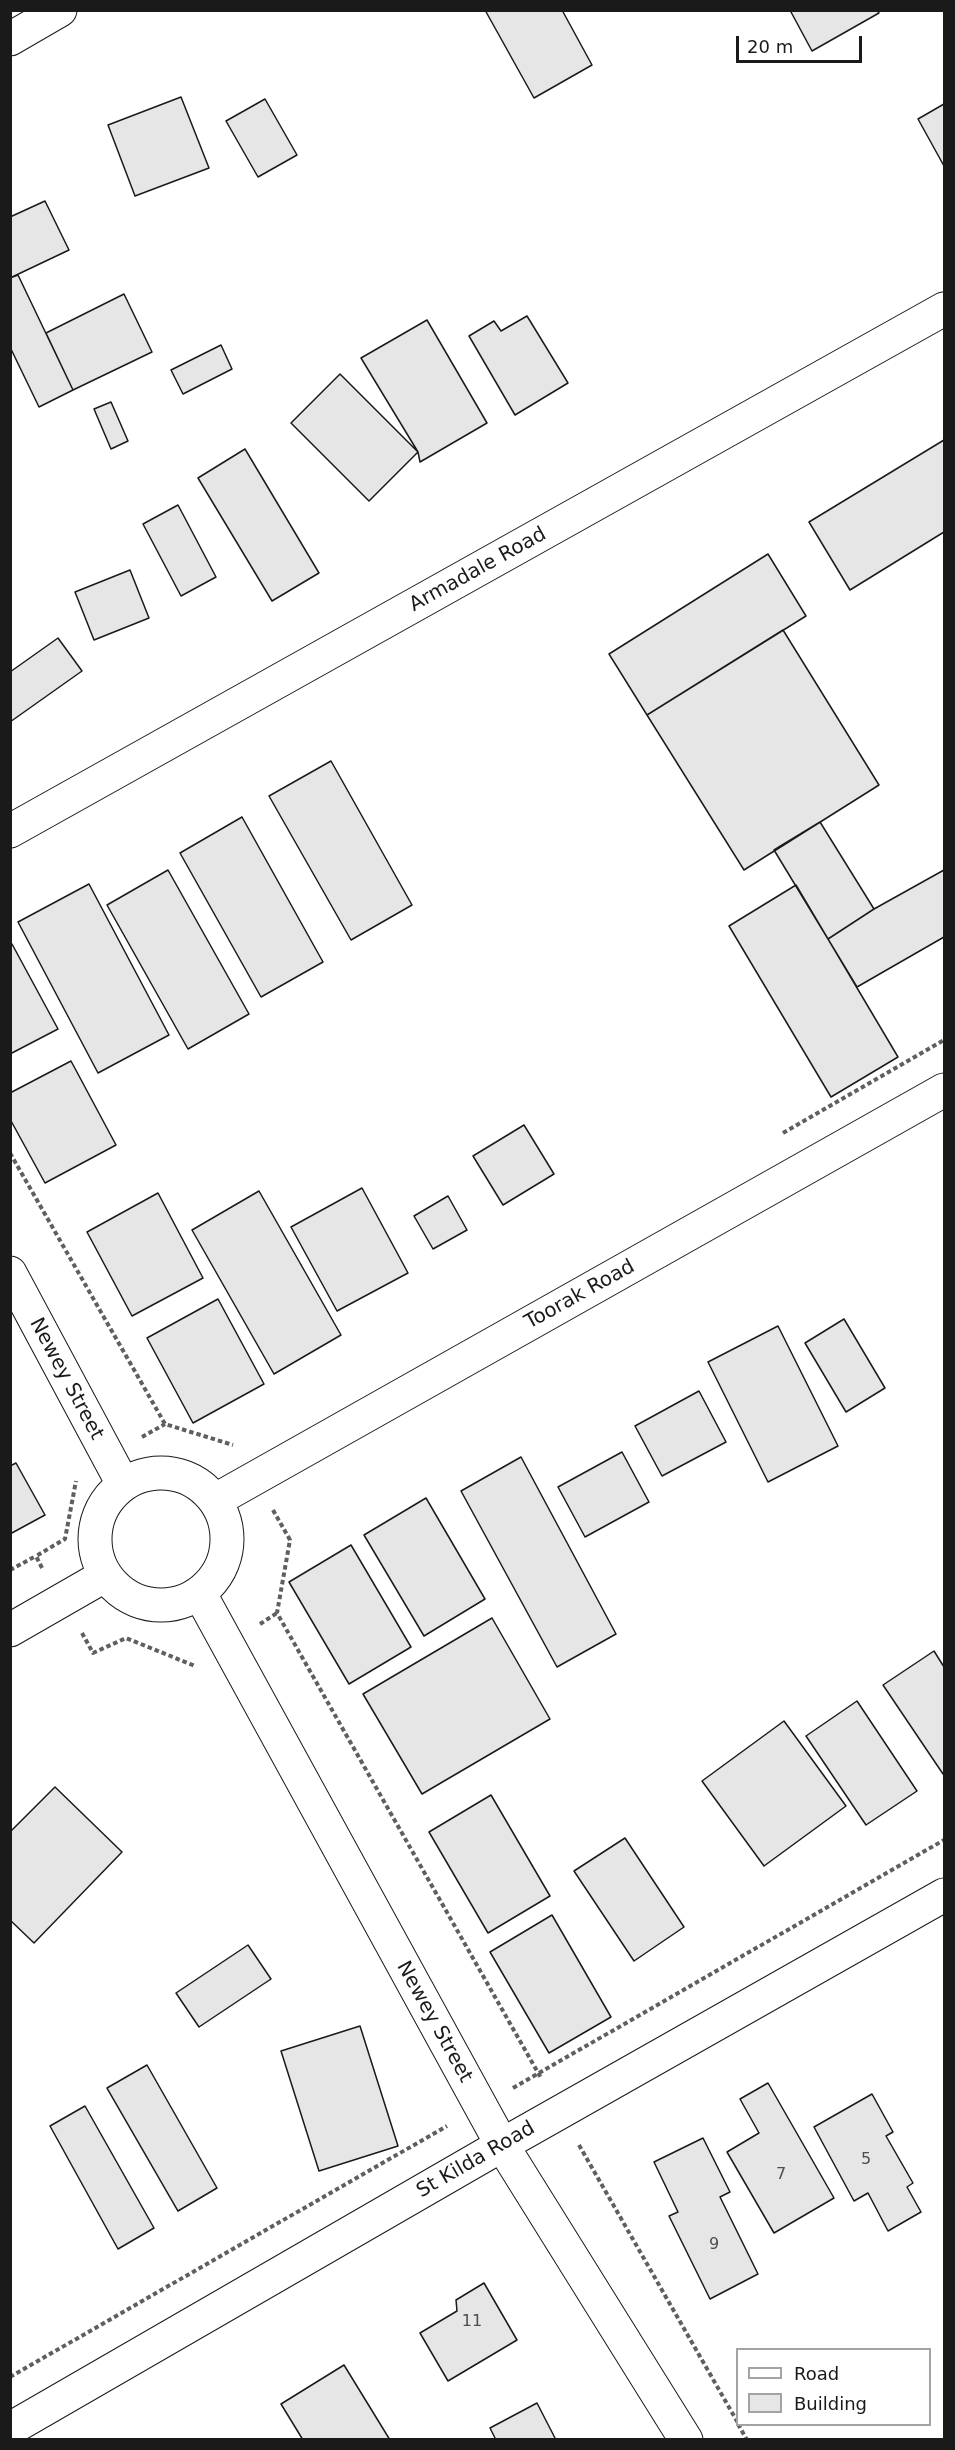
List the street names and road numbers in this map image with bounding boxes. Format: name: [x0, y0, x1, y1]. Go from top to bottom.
street label: Armadale Road: [405, 523, 551, 617]
street label: Toorak Road: [521, 1255, 639, 1335]
street label: Newey Street: [24, 1314, 108, 1444]
street label: Newey Street: [391, 1957, 477, 2087]
street label: St Kilda Road: [413, 2116, 539, 2204]

